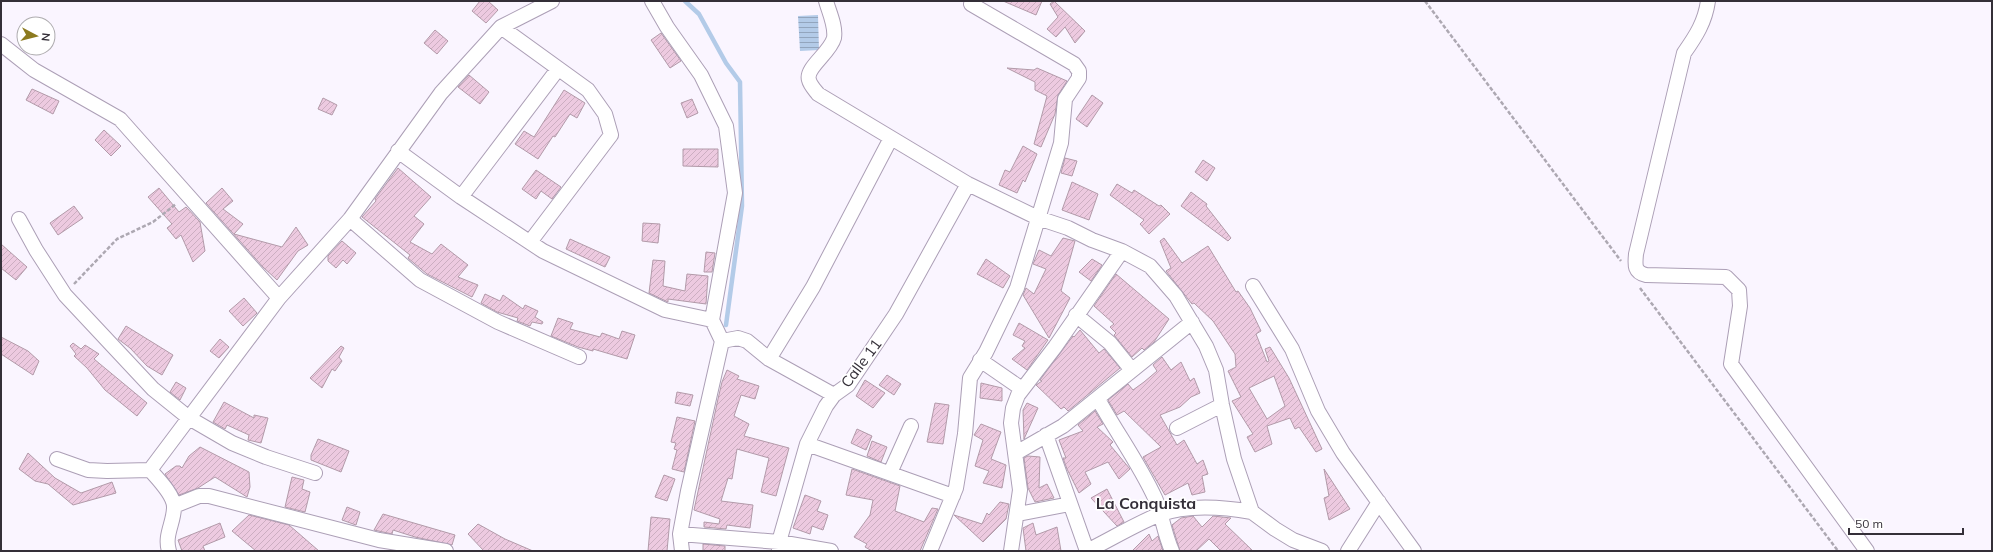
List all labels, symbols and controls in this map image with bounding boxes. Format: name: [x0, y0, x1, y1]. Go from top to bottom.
north arrow: [16, 16, 56, 56]
text: N: [38, 32, 53, 42]
street label: Calle 11: [836, 335, 886, 391]
district label: La Conquista: [1096, 493, 1196, 513]
scale bar: [1849, 510, 1963, 536]
text: 50 m: [1855, 516, 1883, 531]

